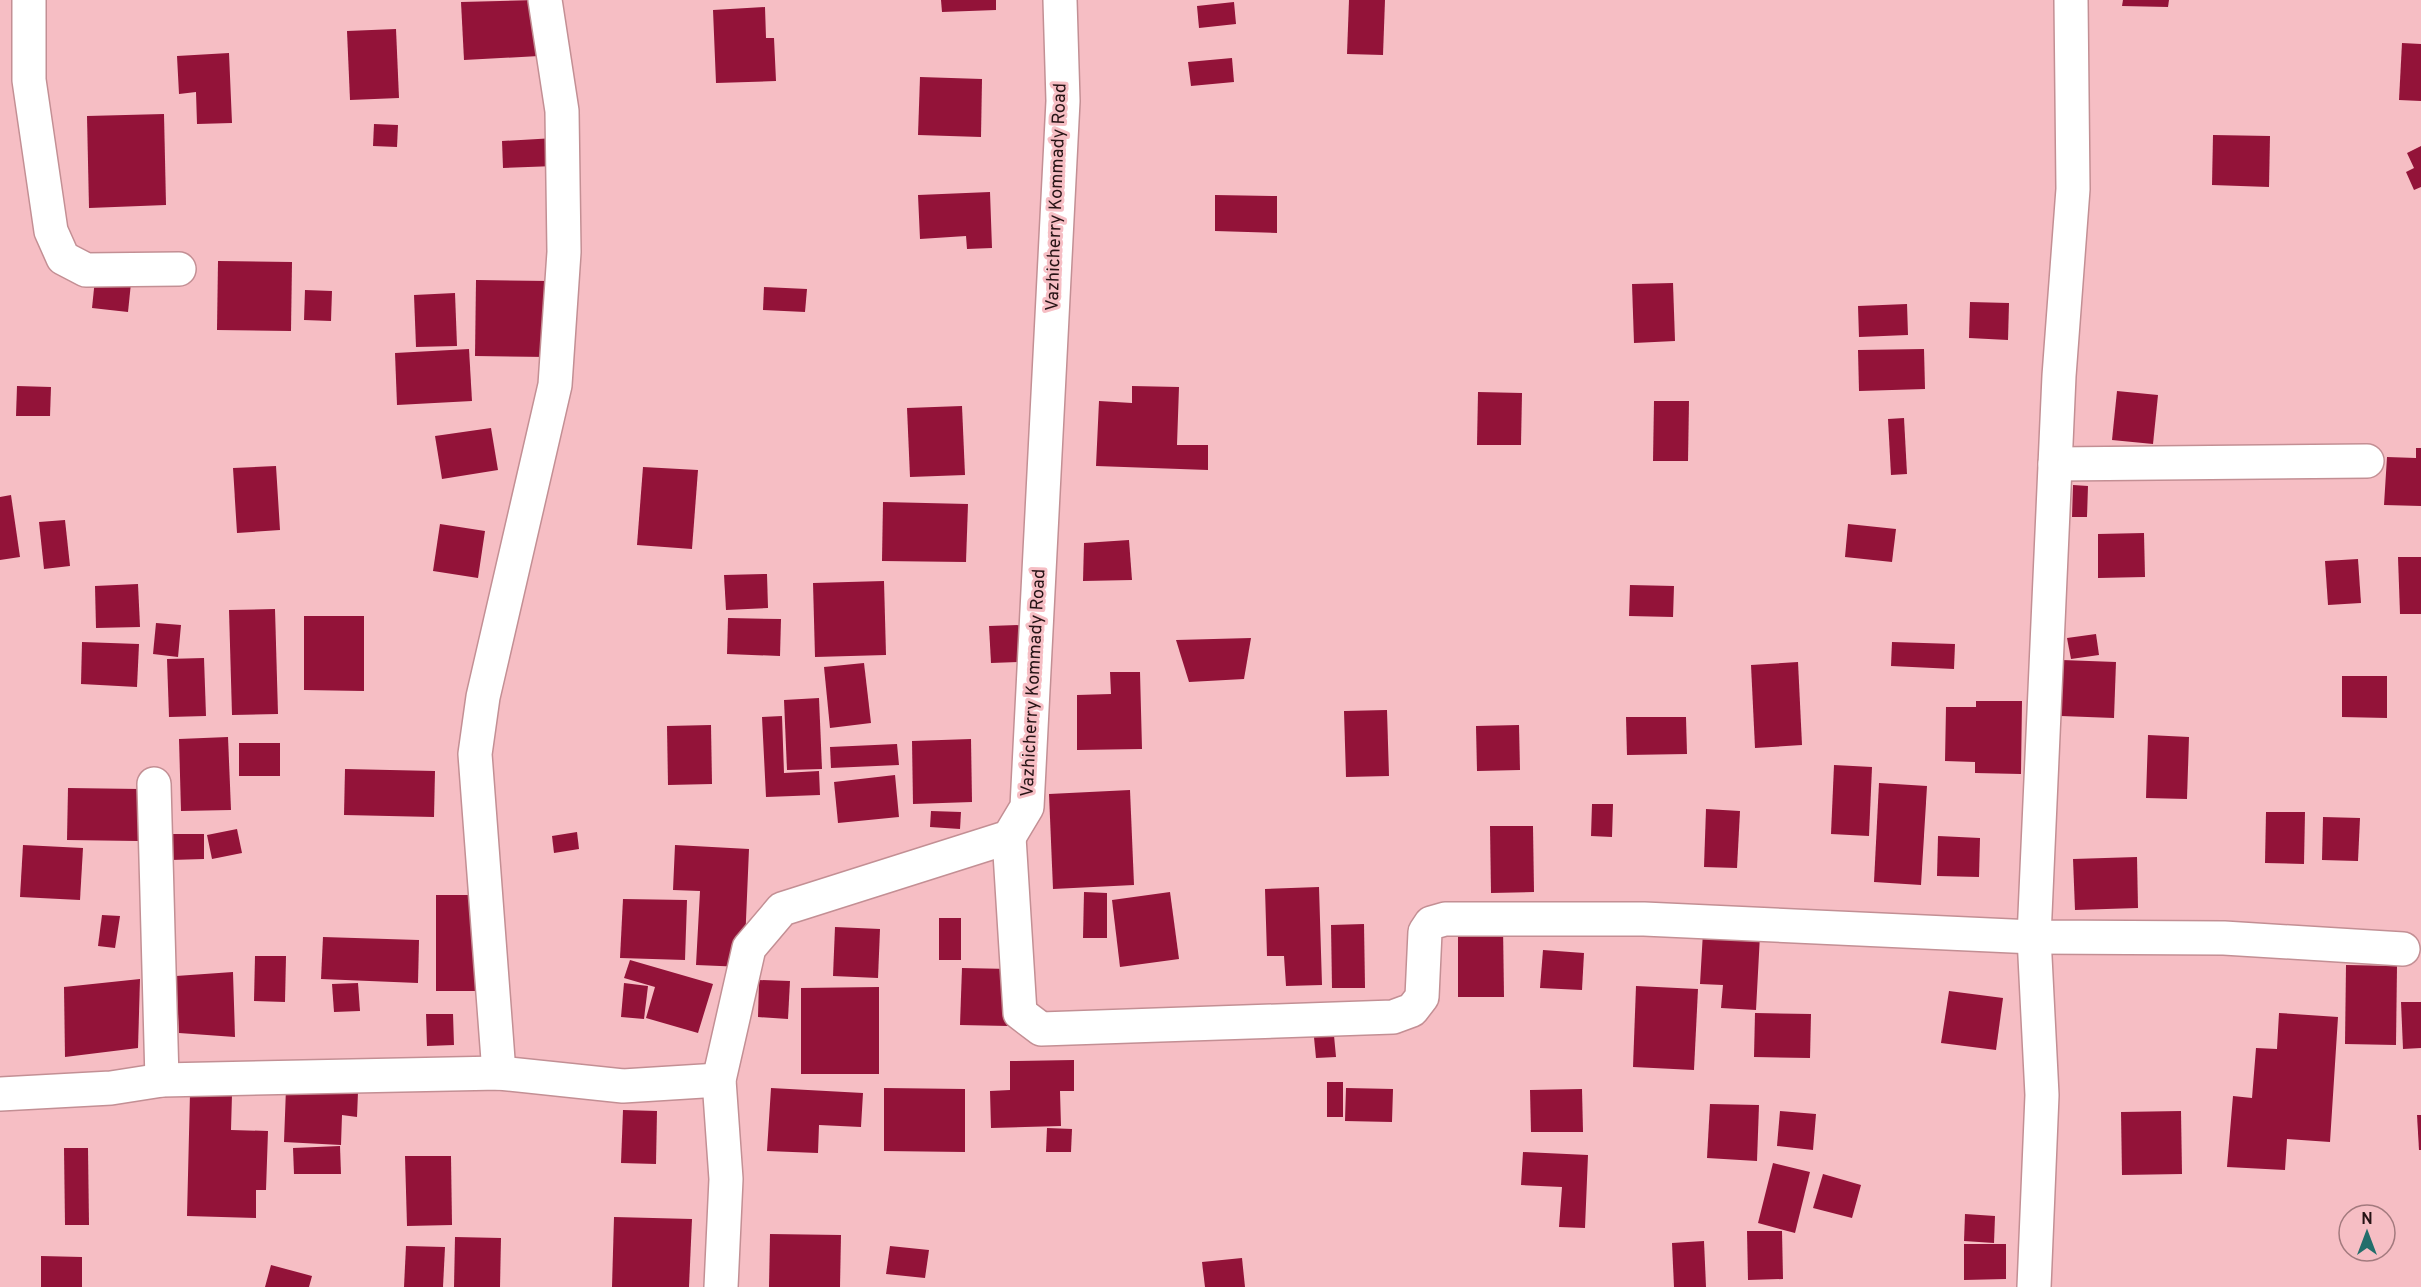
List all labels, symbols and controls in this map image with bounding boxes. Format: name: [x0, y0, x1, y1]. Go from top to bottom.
street label: Vazhicherry Kommady Road: [1042, 83, 1072, 311]
street label: Vazhicherry Kommady Road: [1017, 568, 1051, 798]
north arrow: [2337, 1203, 2397, 1263]
text: N: [2361, 1210, 2373, 1230]

